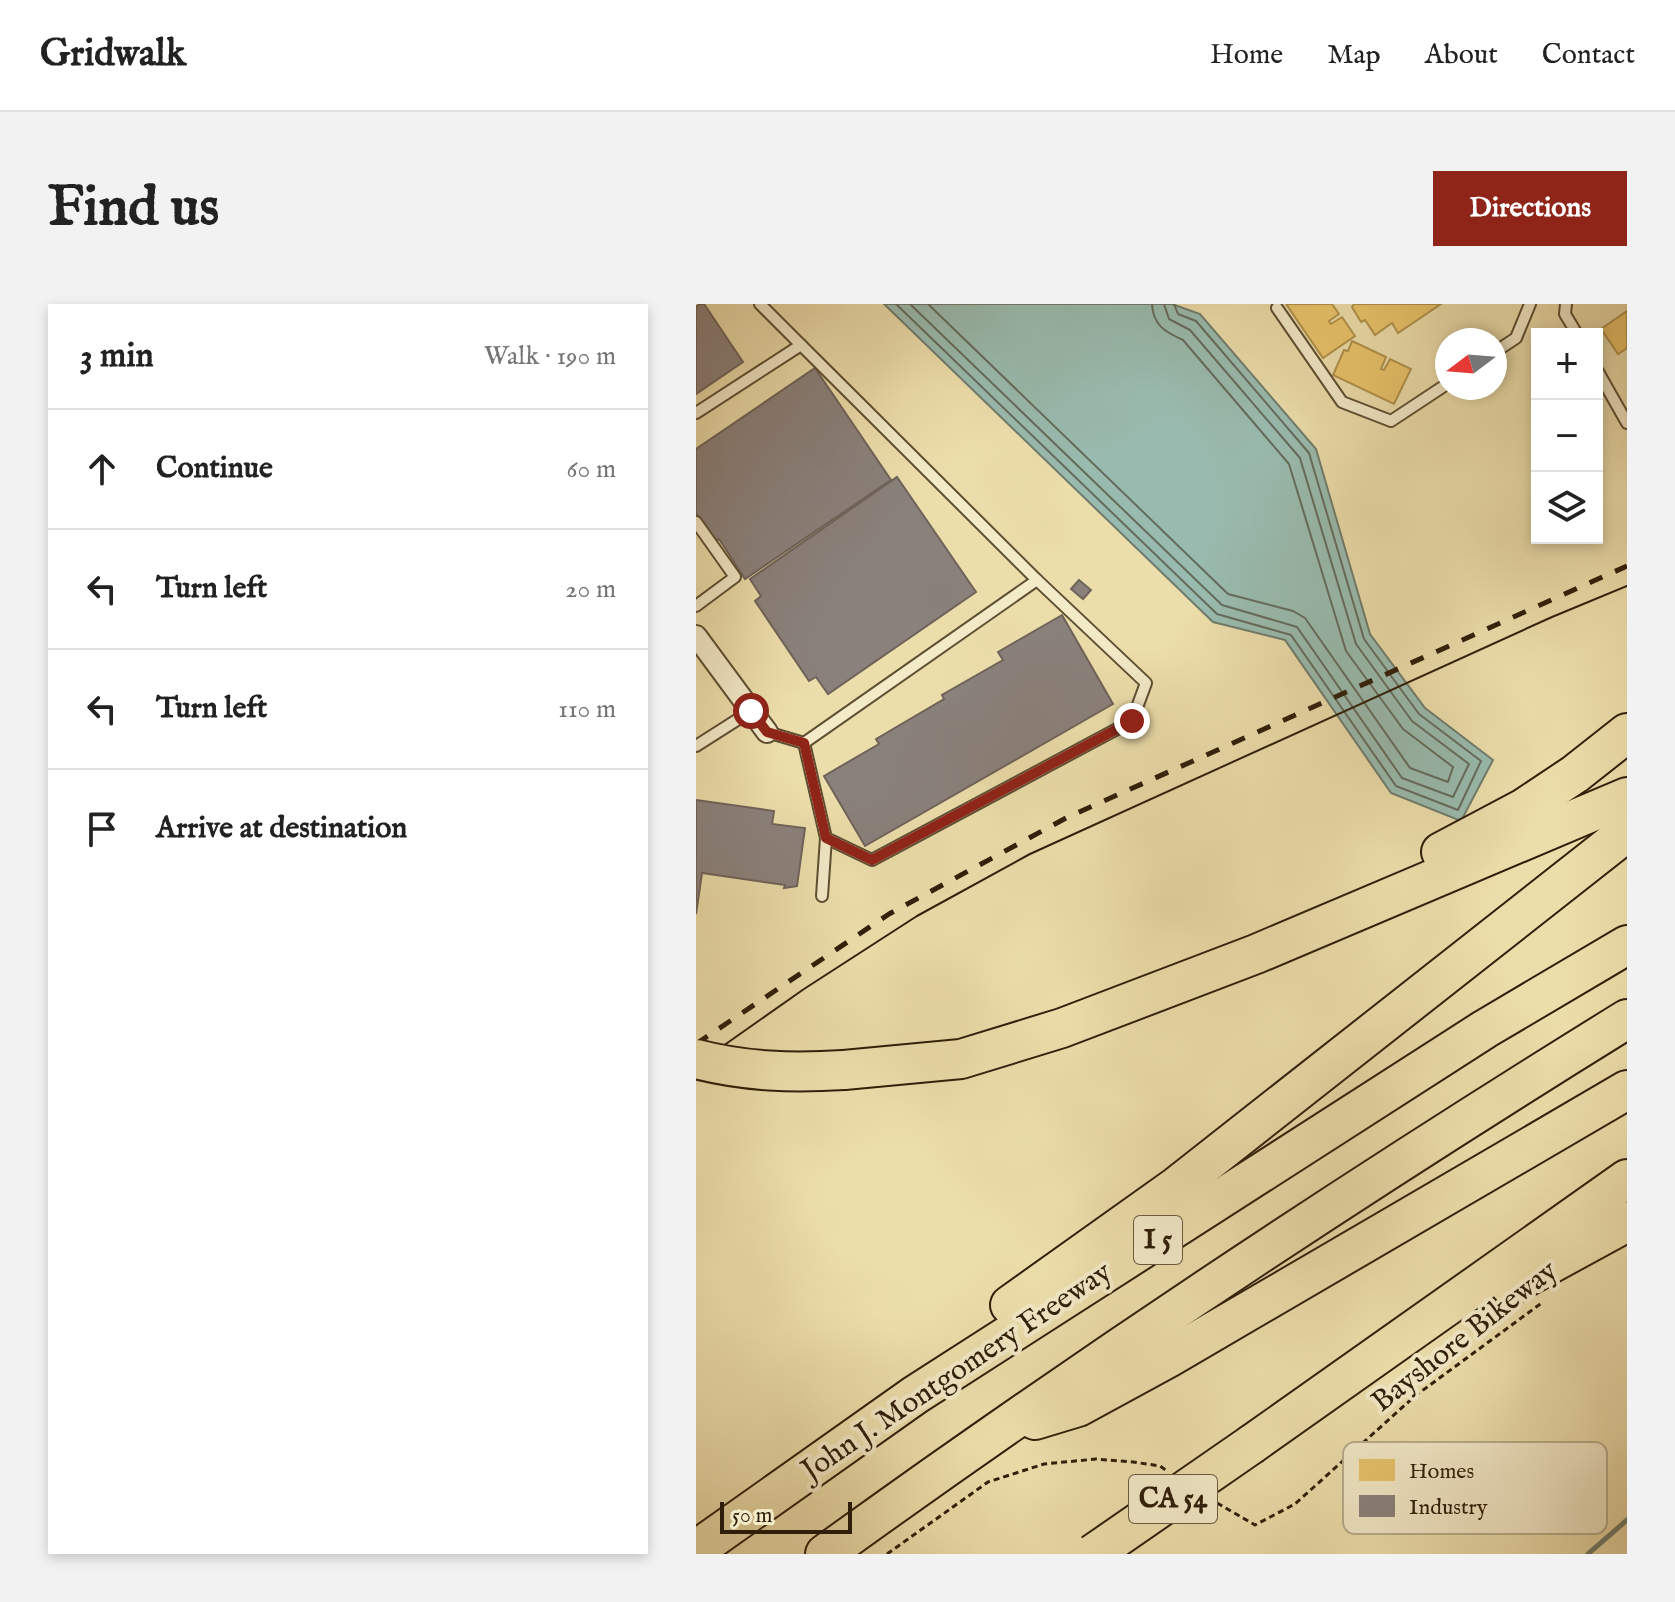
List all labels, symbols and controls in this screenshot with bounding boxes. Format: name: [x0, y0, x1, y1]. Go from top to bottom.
text: Gridwalk: [40, 31, 186, 79]
text: Home: [1210, 38, 1283, 73]
text: Map: [1327, 38, 1381, 73]
text: About: [1425, 38, 1498, 73]
text: Contact: [1542, 38, 1635, 73]
button: Directions: [1433, 171, 1627, 246]
text: Find us: [48, 173, 219, 244]
north arrow: [1435, 328, 1507, 400]
map controls: [1531, 328, 1603, 544]
button: +: [1531, 328, 1603, 400]
text: 3 min: [80, 335, 154, 378]
text: Walk · 190 m: [484, 340, 616, 373]
button: −: [1531, 400, 1603, 472]
icon: ahead: [80, 447, 124, 491]
text: Continue: [156, 450, 273, 488]
text: 60 m: [567, 453, 616, 486]
button: layers: [1531, 472, 1603, 544]
icon: left: [80, 567, 124, 611]
text: Turn left: [156, 570, 267, 608]
text: 20 m: [565, 573, 616, 606]
icon: left: [80, 687, 124, 731]
text: Turn left: [156, 690, 267, 728]
text: 110 m: [558, 693, 616, 726]
route start: [733, 693, 769, 729]
route end: [1114, 703, 1150, 739]
icon: arrive: [80, 807, 124, 851]
text: Arrive at destination: [156, 810, 407, 848]
road number: I 5: [1134, 1216, 1182, 1264]
street label: Bayshore Bikeway: [1364, 1252, 1566, 1421]
street label: John J. Montgomery Freeway: [792, 1254, 1120, 1492]
legend: [1343, 1442, 1607, 1534]
text: Homes: [1409, 1458, 1474, 1486]
road number: CA 54: [1129, 1475, 1217, 1523]
text: Industry: [1409, 1494, 1488, 1522]
scale bar: [720, 1498, 852, 1534]
text: 50 m: [732, 1502, 773, 1530]

